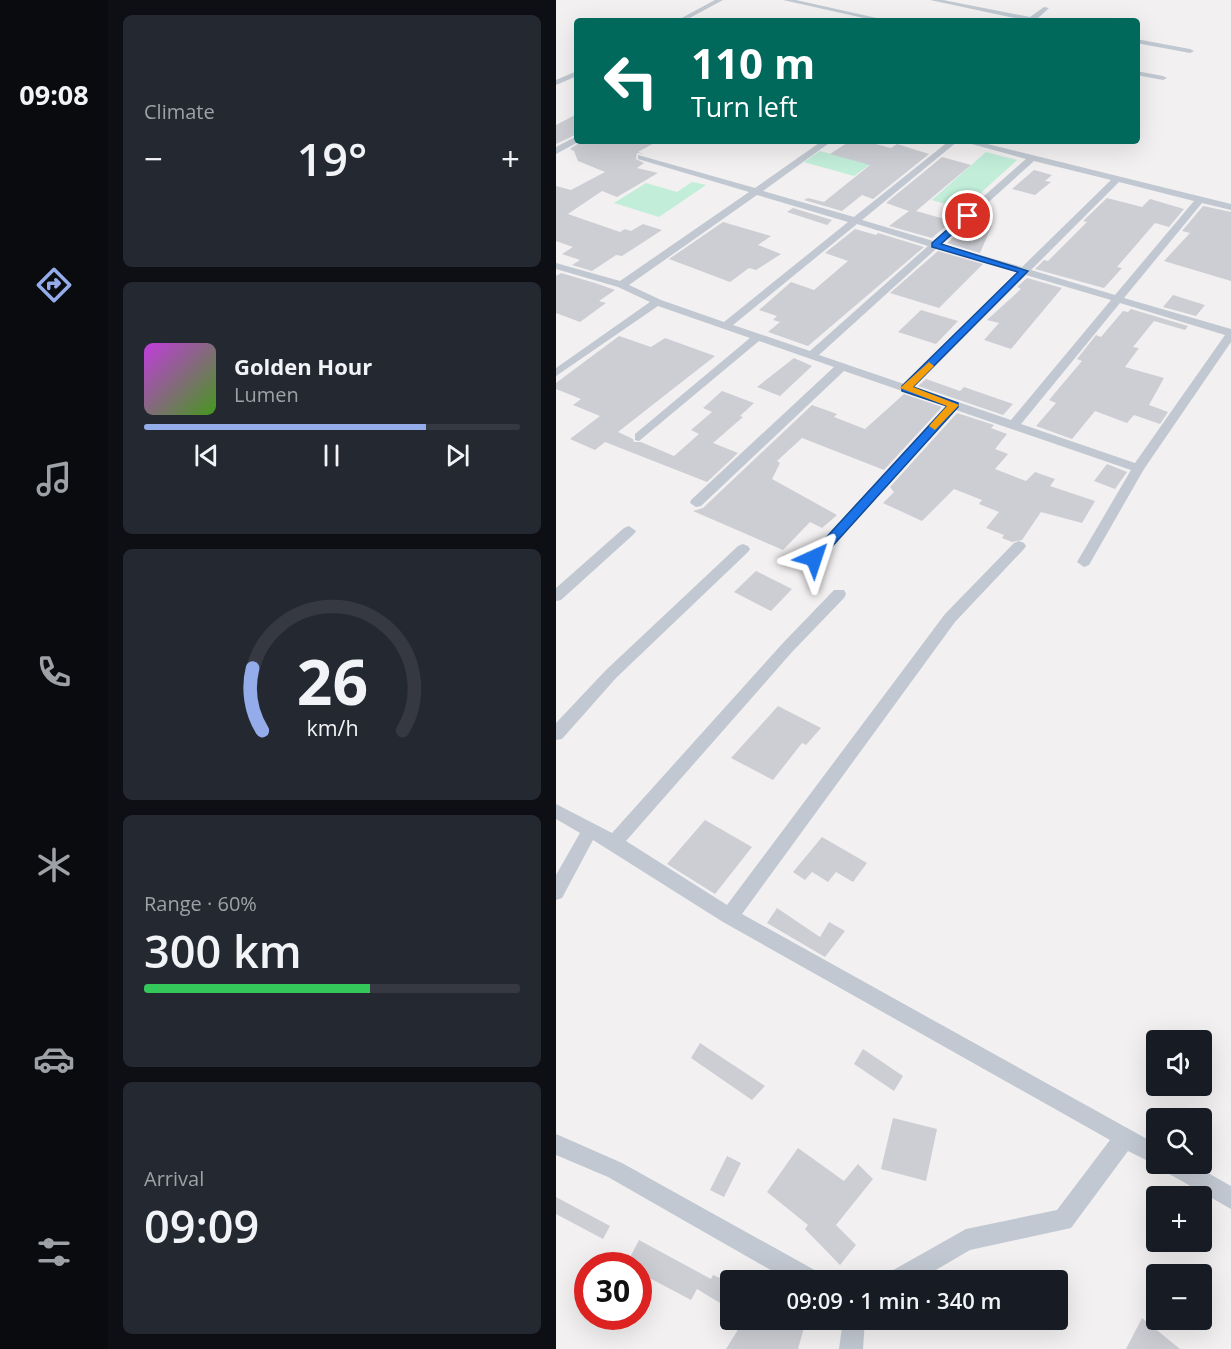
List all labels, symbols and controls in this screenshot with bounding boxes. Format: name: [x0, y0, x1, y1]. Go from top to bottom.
text: 110 m: [691, 34, 815, 91]
icon: left: [592, 42, 670, 120]
text: 09:08: [19, 76, 89, 113]
text: Turn left: [691, 88, 798, 125]
text: Climate: [144, 98, 215, 125]
text: 19°: [297, 128, 367, 189]
text: −: [144, 136, 163, 181]
text: +: [501, 136, 520, 181]
pin: [942, 190, 993, 241]
icon: arrive: [951, 199, 984, 232]
icon: directions: [33, 264, 75, 306]
text: Golden Hour: [234, 351, 372, 381]
text: Lumen: [234, 381, 299, 408]
icon: previous: [190, 439, 223, 472]
icon: pause: [315, 439, 348, 472]
icon: next: [441, 439, 474, 472]
icon: music: [33, 458, 75, 500]
position arrow: [782, 526, 846, 590]
text: 26: [296, 639, 368, 724]
icon: phone: [33, 651, 75, 693]
text: km/h: [306, 714, 358, 743]
icon: climate: [33, 844, 75, 886]
text: Range · 60%: [144, 890, 257, 917]
text: 300 km: [144, 920, 302, 981]
map controls: [1146, 1030, 1212, 1330]
button: sound: [1146, 1030, 1212, 1096]
icon: car: [33, 1038, 75, 1080]
button: search: [1146, 1108, 1212, 1174]
text: Arrival: [144, 1165, 204, 1192]
button: +: [1146, 1186, 1212, 1252]
text: 09:09: [144, 1195, 259, 1256]
icon: filters: [33, 1231, 75, 1273]
speed limit sign: 30: [574, 1252, 652, 1330]
button: −: [1146, 1264, 1212, 1330]
text: 09:09 · 1 min · 340 m: [786, 1285, 1002, 1315]

